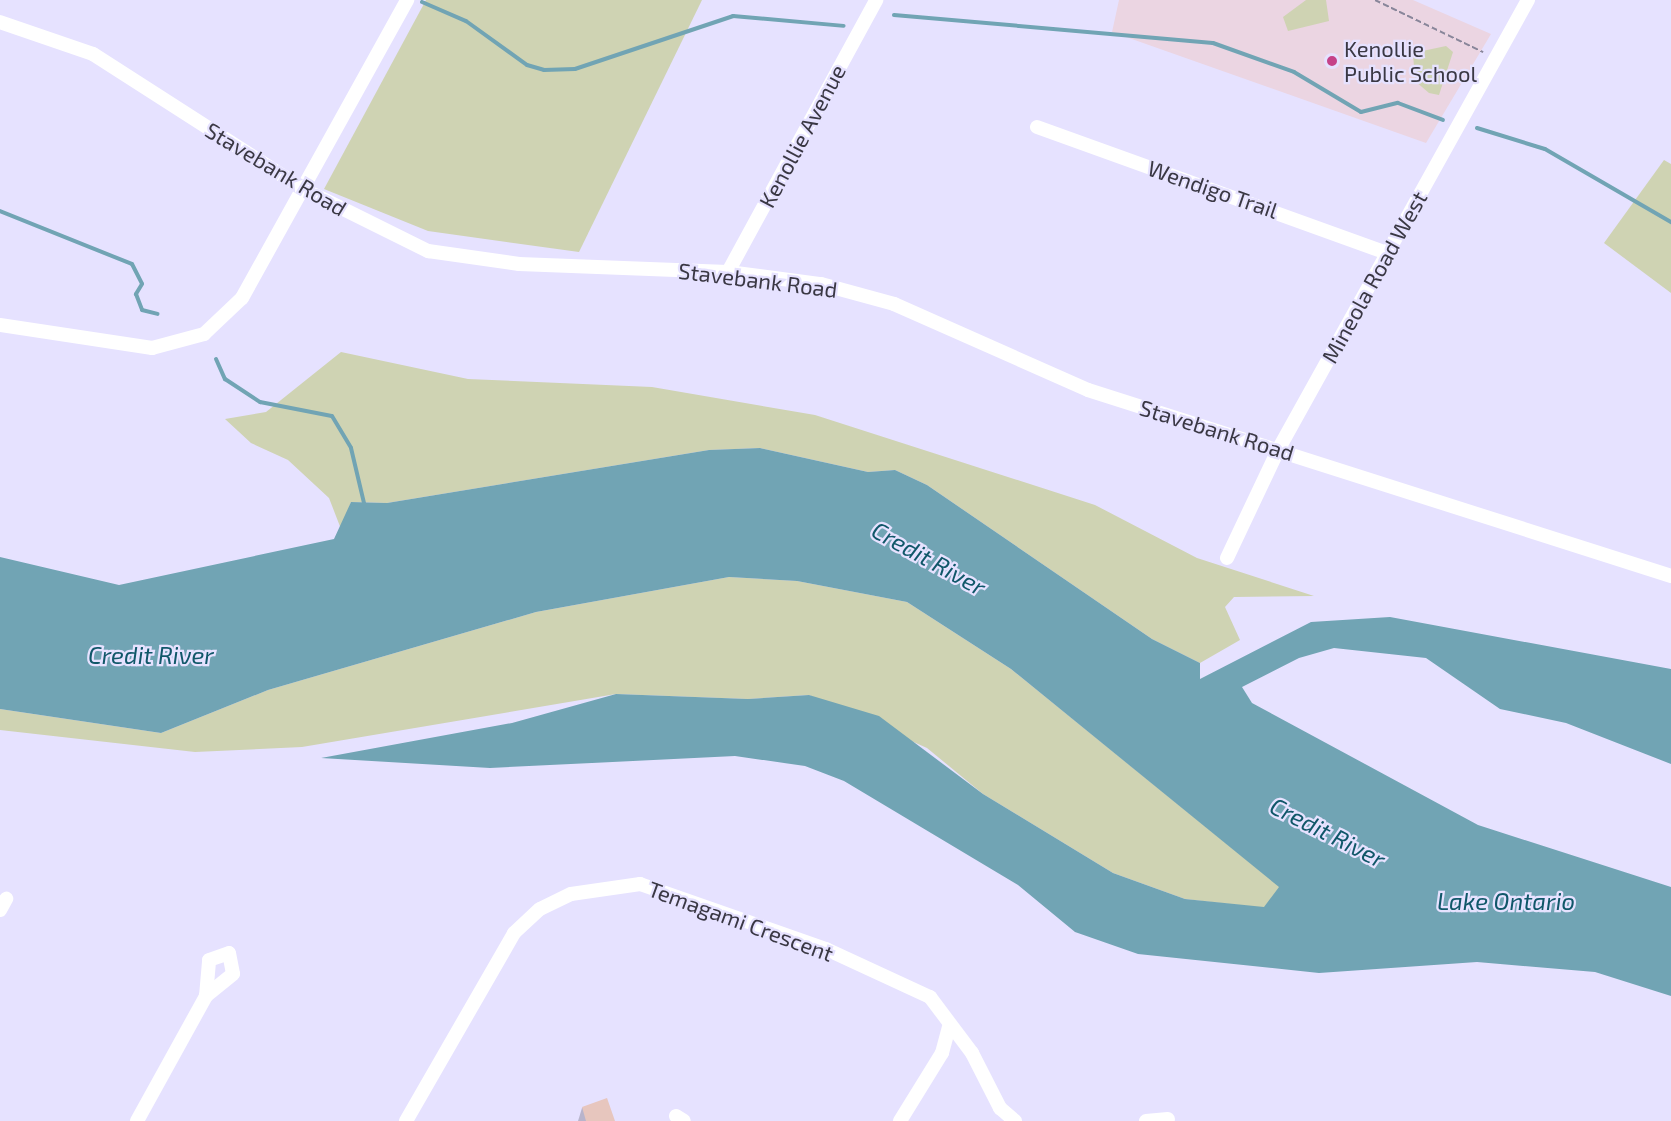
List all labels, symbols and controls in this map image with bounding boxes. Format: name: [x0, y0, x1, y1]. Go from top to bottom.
place label: Kenollie Public School: [1344, 35, 1477, 86]
marker: Kenollie Public School: [1325, 54, 1339, 68]
street label: Kenollie Avenue: [753, 60, 851, 212]
street label: Stavebank Road: [201, 116, 351, 222]
street label: Wendigo Trail: [1144, 154, 1282, 224]
street label: Mineola Road West: [1316, 186, 1432, 368]
street label: Stavebank Road: [677, 257, 839, 303]
street label: Stavebank Road: [1137, 394, 1297, 466]
water label: Credit River: [867, 515, 991, 601]
water label: Credit River: [88, 641, 214, 669]
water label: Credit River: [1265, 791, 1391, 873]
street label: Temagami Crescent: [645, 875, 837, 967]
water label: Lake Ontario: [1437, 887, 1575, 915]

